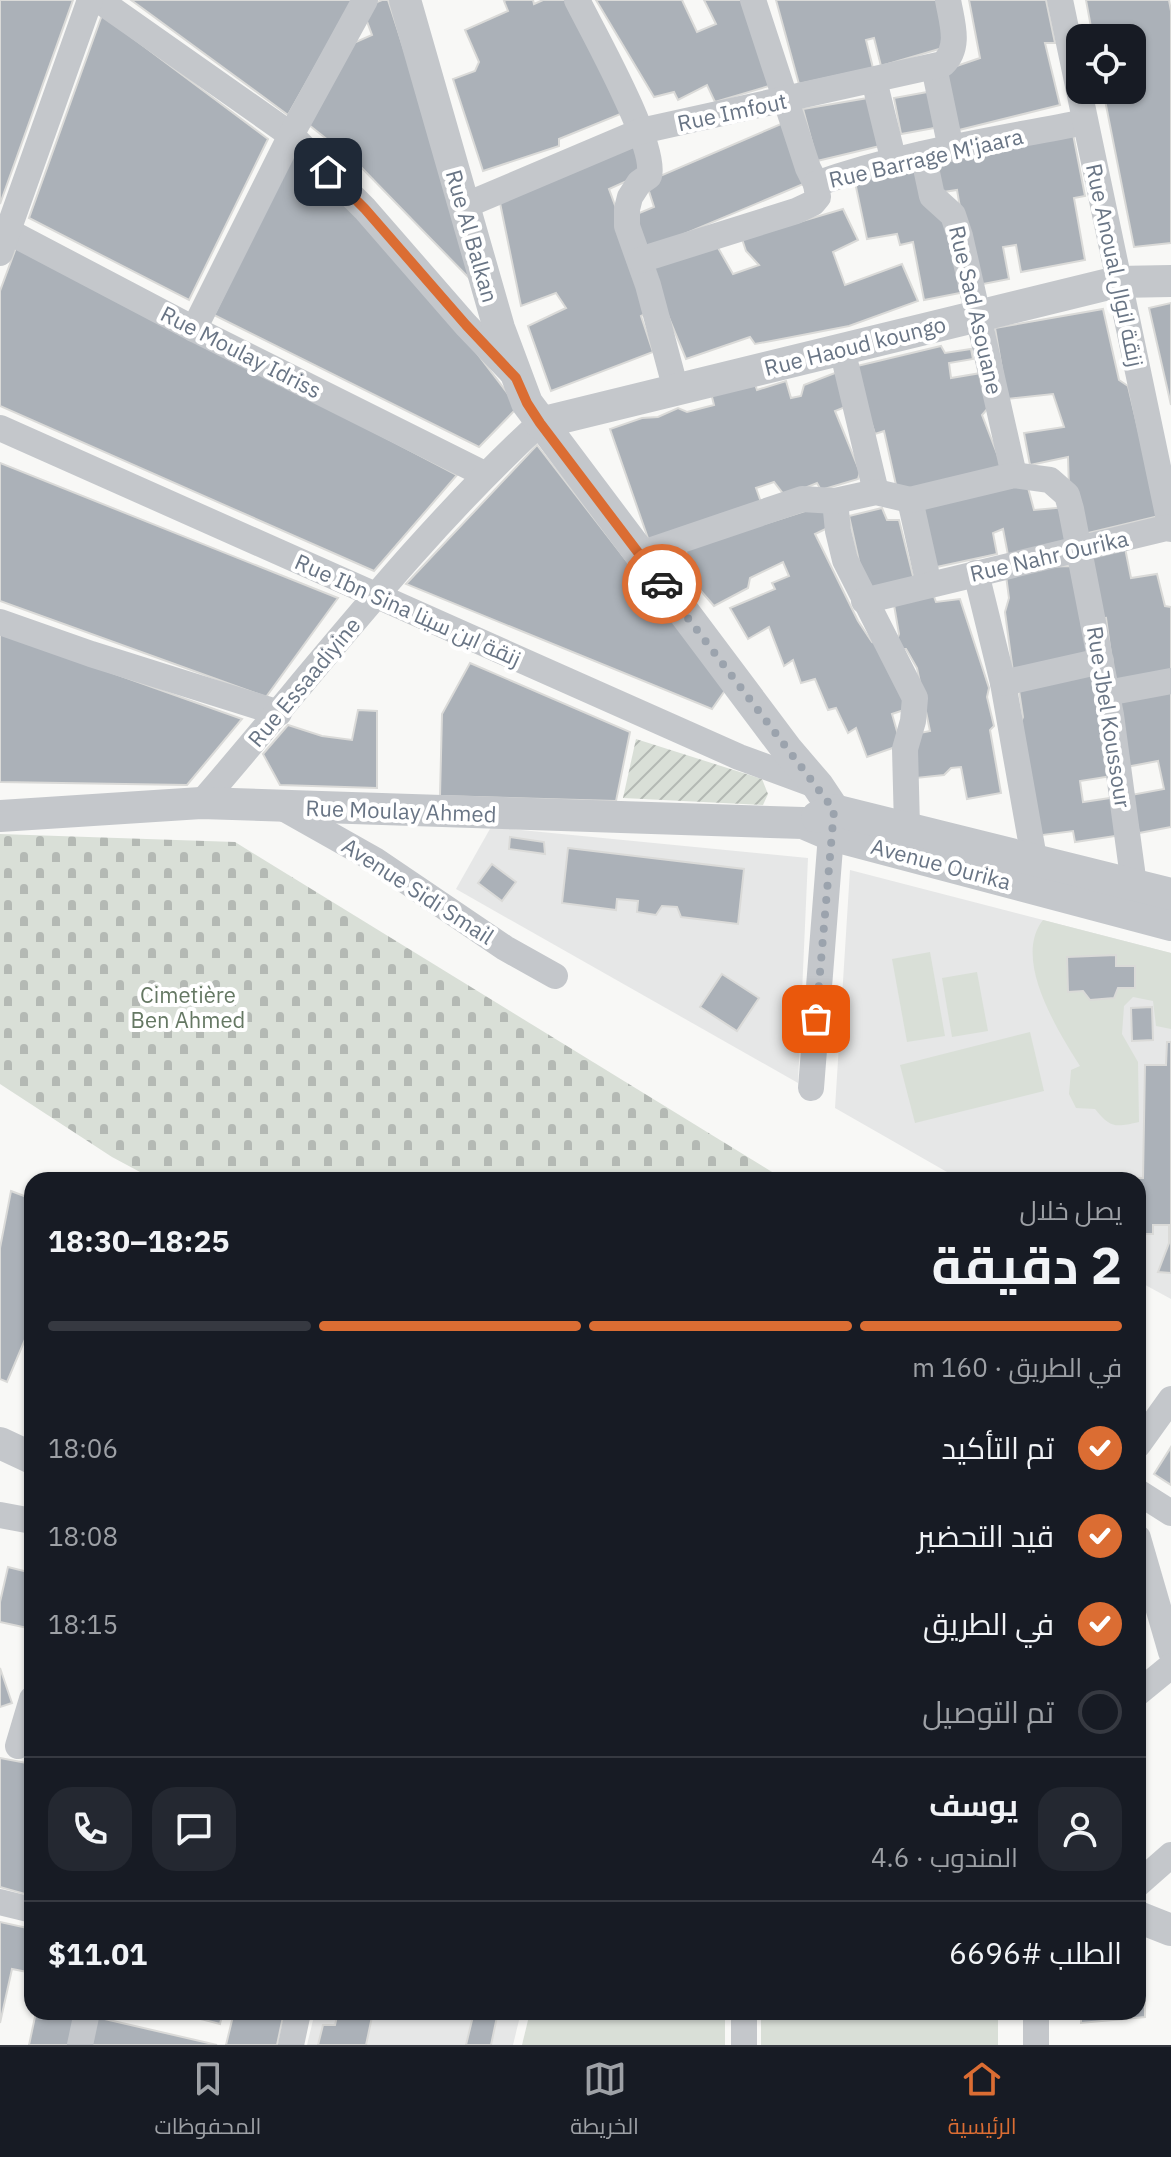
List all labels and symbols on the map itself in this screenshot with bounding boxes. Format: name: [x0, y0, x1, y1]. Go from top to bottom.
street label: Rue Imfout: [674, 86, 789, 137]
street label: Rue Barrage M'jaara: [826, 121, 1026, 194]
pin: [294, 138, 362, 206]
street label: Rue Anoual زنقة انوال: [1080, 161, 1151, 369]
street label: Rue Al Balkan: [440, 166, 505, 306]
street label: Rue Sad Asouane: [943, 223, 1010, 397]
street label: Rue Moulay Idriss: [156, 299, 327, 405]
street label: Rue Haoud koungo: [761, 309, 949, 382]
street label: Rue Nahr Ourika: [967, 523, 1131, 588]
courier: [622, 544, 702, 624]
street label: Rue Ibn Sina زنقة ابن سينا: [291, 547, 526, 672]
street label: Rue Essaadiyine: [241, 611, 366, 753]
street label: Rue Jbel Koussour: [1081, 624, 1138, 810]
street label: Rue Moulay Ahmed: [305, 793, 497, 828]
street label: Avenue Sidi Smail: [337, 831, 500, 951]
street label: Avenue Ourika: [868, 831, 1014, 896]
park label: Cimetière Ben Ahmed: [131, 980, 245, 1034]
pin: [782, 985, 850, 1053]

